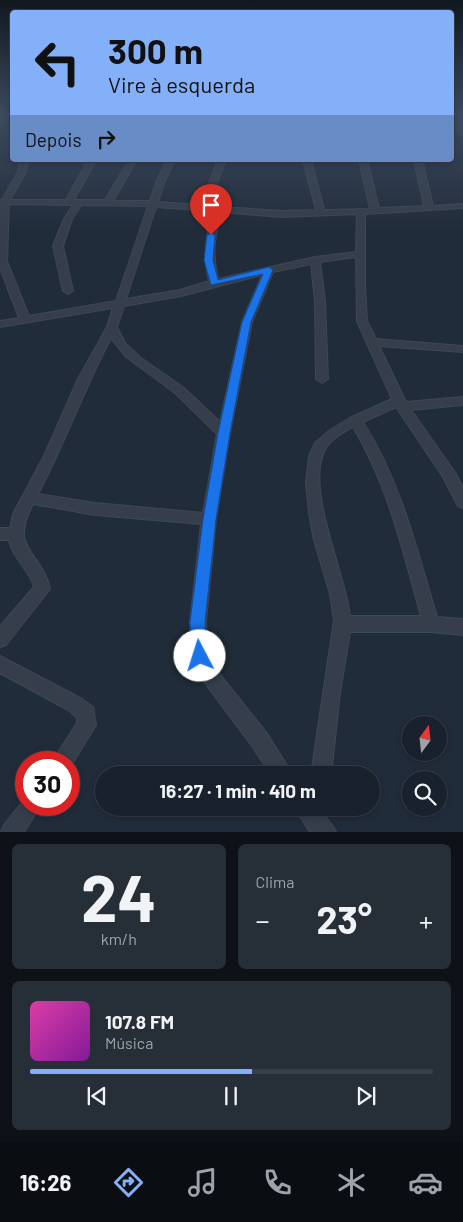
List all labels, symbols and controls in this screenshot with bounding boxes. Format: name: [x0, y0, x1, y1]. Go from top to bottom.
text: 300 m: [108, 29, 203, 71]
icon: left: [25, 30, 90, 95]
text: Vire à esquerda: [108, 71, 255, 97]
icon: right: [92, 125, 120, 153]
text: Depois: [25, 128, 82, 151]
pin: [190, 184, 232, 235]
icon: arrive: [197, 191, 225, 219]
position arrow: [173, 629, 225, 681]
north arrow: [402, 716, 448, 761]
map controls: [402, 716, 447, 816]
speed limit sign: 30: [15, 751, 80, 816]
button: search: [402, 771, 447, 816]
text: 16:27 · 1 min · 410 m: [159, 779, 316, 802]
text: 24: [81, 857, 157, 935]
text: Clima: [256, 872, 294, 891]
text: 23°: [316, 896, 372, 942]
text: −: [256, 903, 270, 937]
text: +: [419, 903, 433, 937]
text: km/h: [101, 929, 137, 948]
text: 107.8 FM: [105, 1010, 174, 1033]
text: Música: [105, 1033, 153, 1052]
icon: previous: [83, 1082, 111, 1110]
icon: pause: [217, 1082, 245, 1110]
icon: next: [352, 1082, 380, 1110]
icon: directions: [111, 1165, 146, 1200]
icon: music: [185, 1165, 220, 1200]
icon: phone: [260, 1165, 295, 1200]
icon: climate: [334, 1165, 369, 1200]
icon: car: [408, 1165, 443, 1200]
text: 16:26: [20, 1169, 71, 1195]

